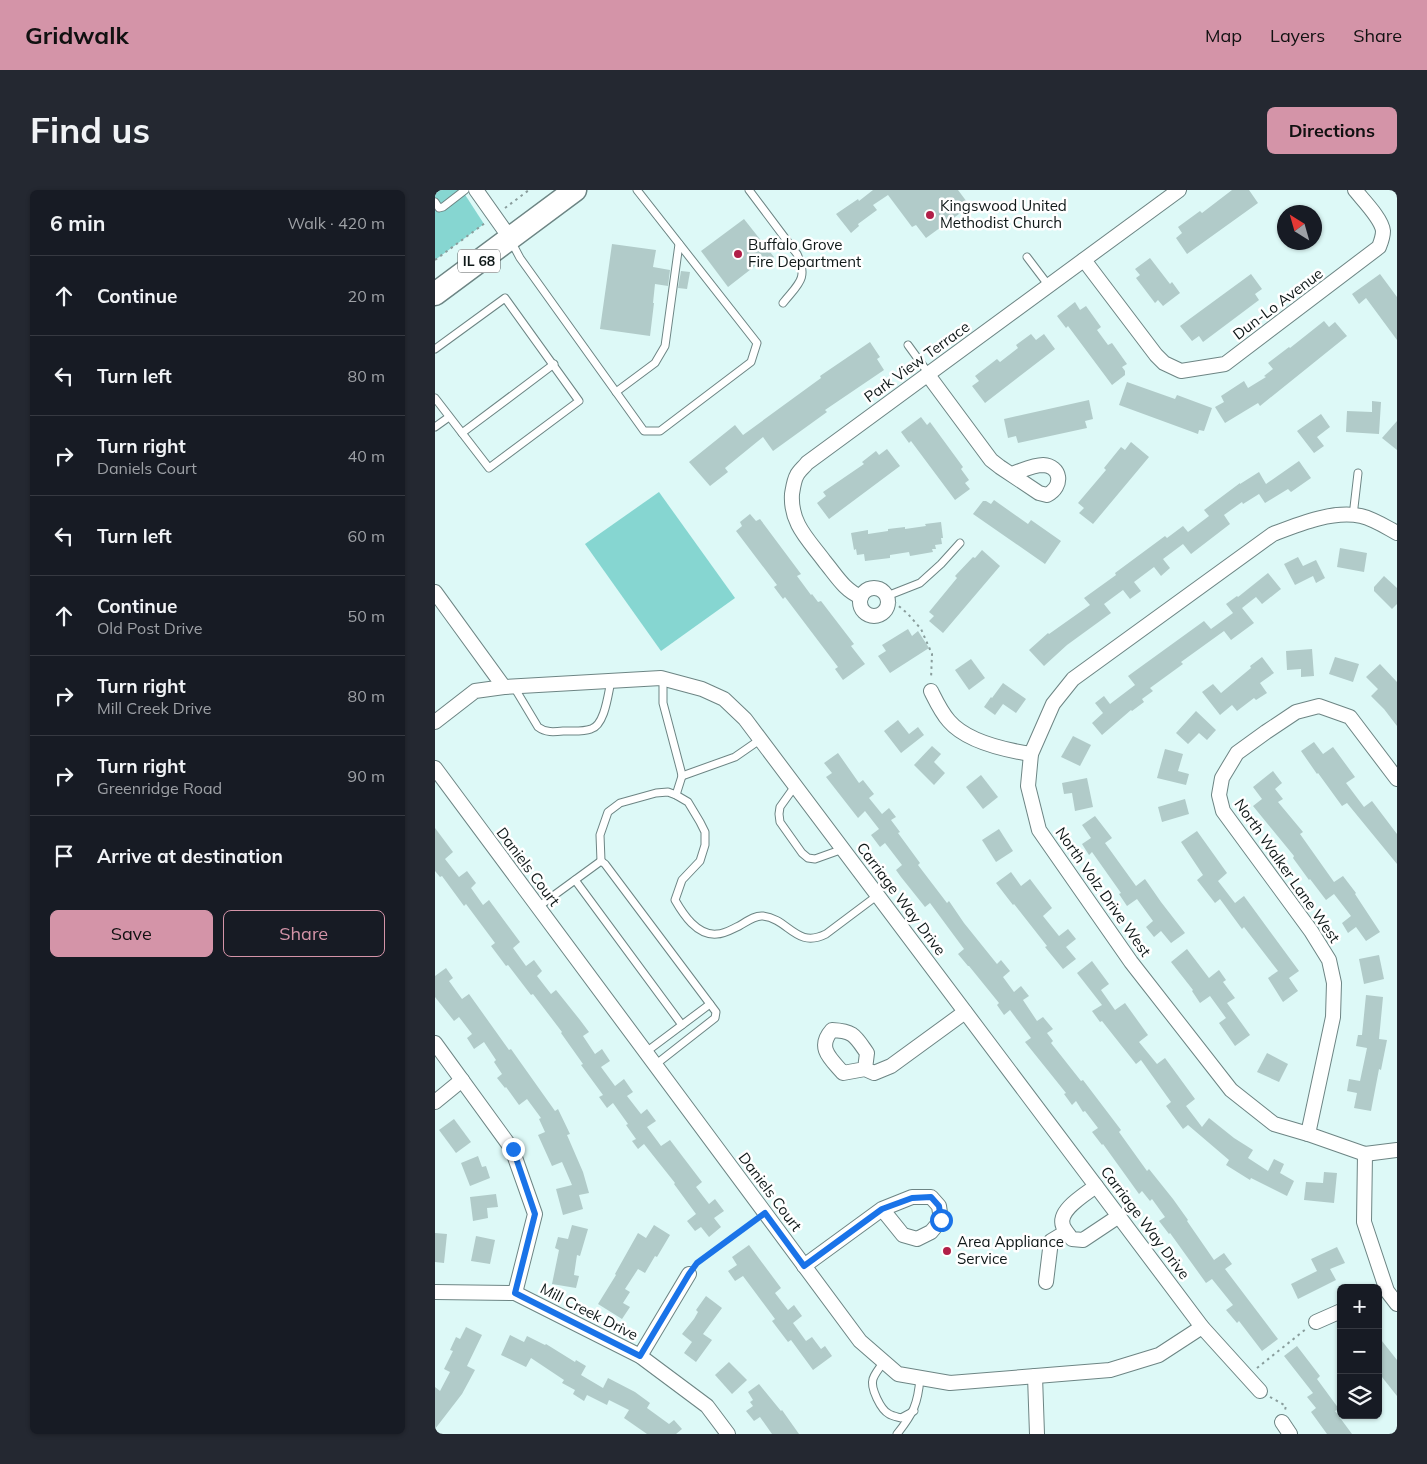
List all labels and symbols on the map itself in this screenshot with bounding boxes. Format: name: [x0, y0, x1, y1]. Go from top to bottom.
place label: Kingswood United Methodist Church: [940, 196, 1067, 232]
north arrow: [1277, 205, 1322, 250]
marker: Kingswood United Methodist Church: [924, 209, 936, 221]
place label: Buffalo Grove Fire Department: [748, 235, 861, 271]
marker: Buffalo Grove Fire Department: [732, 248, 744, 260]
road number: IL 68: [458, 249, 500, 272]
street label: Dun-Lo Avenue: [1229, 264, 1327, 344]
street label: Park View Terrace: [860, 317, 973, 406]
street label: North Walker Lane West: [1230, 795, 1344, 946]
street label: North Volz Drive West: [1052, 823, 1155, 960]
street label: Daniels Court: [493, 824, 564, 910]
street label: Carriage Way Drive: [853, 838, 950, 959]
route end: [502, 1138, 525, 1161]
street label: Daniels Court: [735, 1149, 806, 1235]
street label: Carriage Way Drive: [1097, 1162, 1194, 1283]
route start: [930, 1209, 953, 1232]
place label: Area Appliance Service: [957, 1232, 1064, 1268]
marker: Area Appliance Service: [941, 1245, 953, 1257]
street label: Mill Creek Drive: [537, 1279, 641, 1344]

